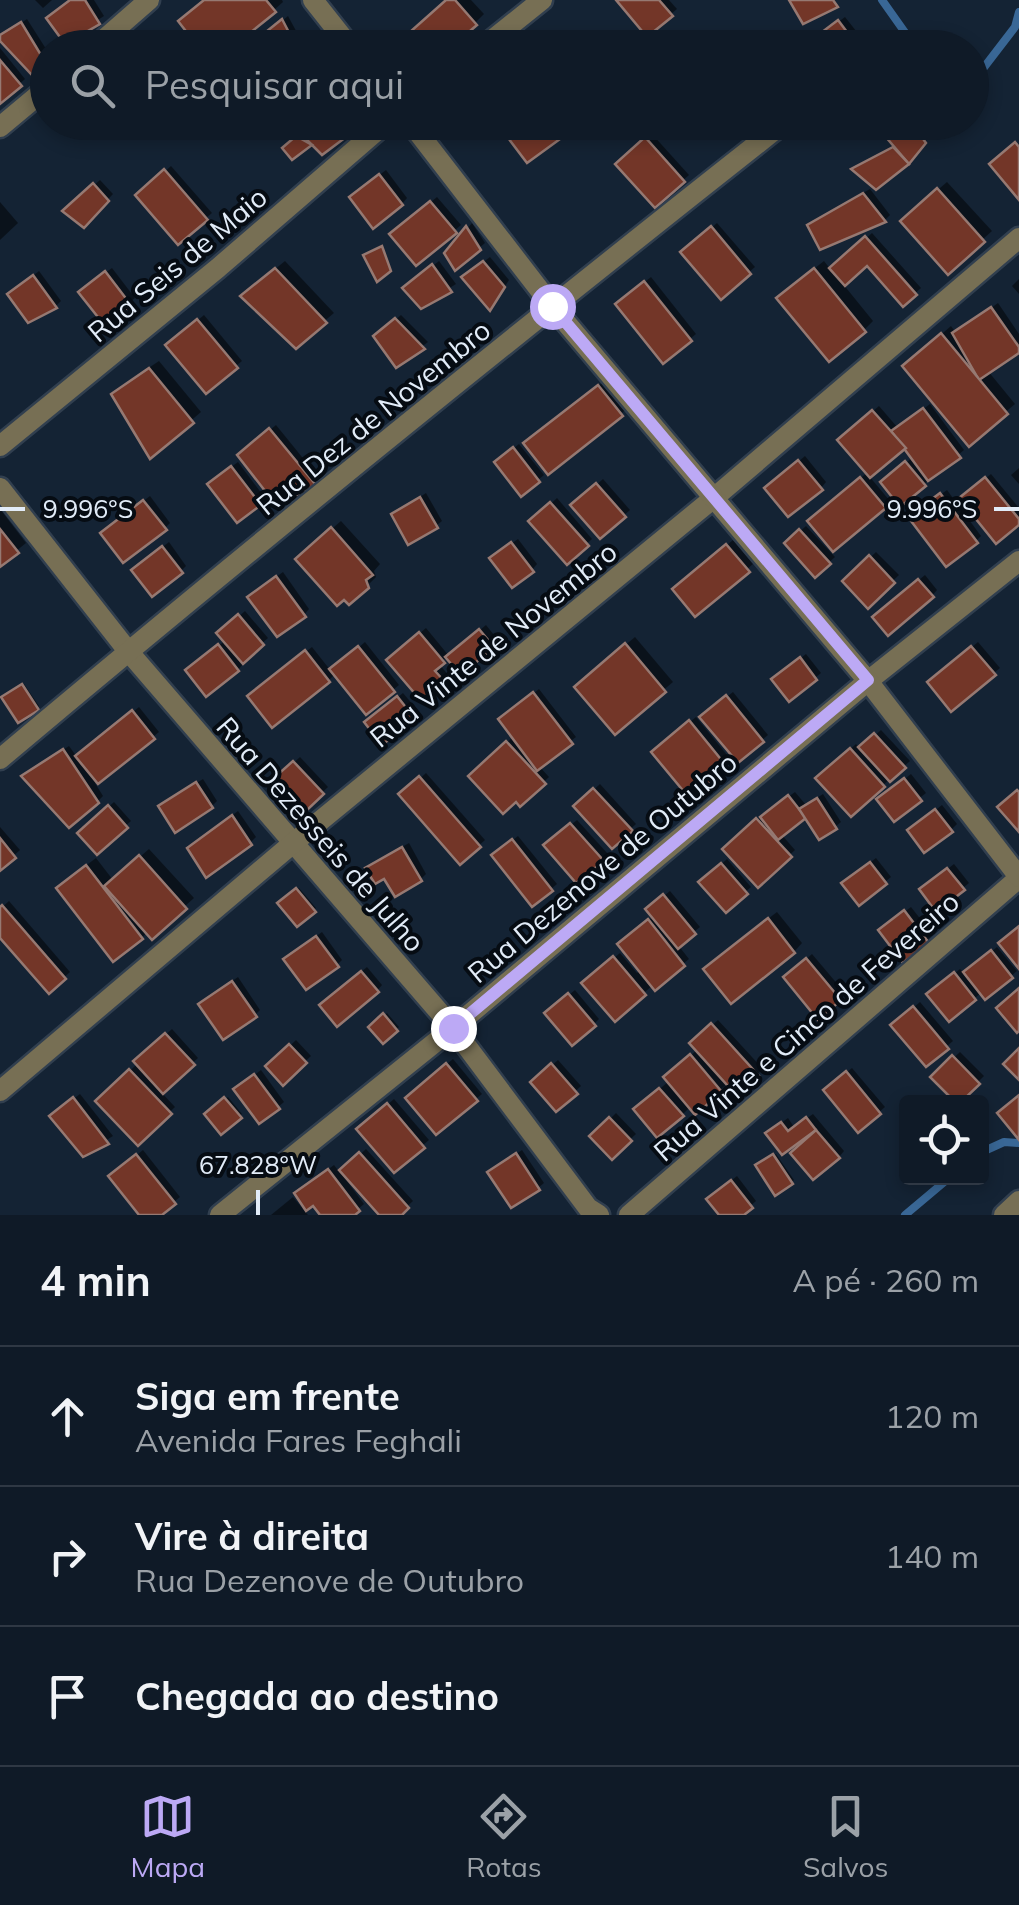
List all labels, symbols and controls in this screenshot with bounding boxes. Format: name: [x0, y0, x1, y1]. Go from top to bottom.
search box: [30, 30, 989, 140]
icon: search: [65, 58, 120, 113]
text: Pesquisar aqui: [145, 61, 404, 109]
street label: Rua Seis de Maio: [80, 179, 274, 349]
route start: [530, 284, 576, 330]
street label: Rua Dez de Novembro: [249, 312, 497, 522]
text: 9.996°S: [43, 493, 133, 524]
text: 9.996°S: [887, 493, 977, 524]
street label: Rua Vinte de Novembro: [362, 534, 624, 754]
street label: Rua Dezesseis de Julho: [209, 709, 433, 959]
street label: Rua Dezenove de Outubro: [460, 744, 744, 990]
street label: Rua Vinte e Cinco de Fevereiro: [646, 884, 966, 1168]
route end: [431, 1006, 477, 1052]
map controls: [899, 1095, 989, 1185]
button: locate: [899, 1095, 989, 1185]
text: 67.828°W: [199, 1149, 317, 1180]
text: 4 min: [40, 1254, 151, 1307]
text: A pé · 260 m: [792, 1260, 979, 1300]
text: Siga em frente: [135, 1372, 400, 1420]
icon: ahead: [40, 1389, 95, 1444]
text: 120 m: [885, 1396, 979, 1436]
text: Avenida Fares Feghali: [135, 1420, 462, 1460]
text: Vire à direita: [135, 1512, 369, 1560]
icon: right: [40, 1529, 95, 1584]
text: 140 m: [885, 1536, 979, 1576]
text: Rua Dezenove de Outubro: [135, 1560, 524, 1600]
icon: arrive: [40, 1669, 95, 1724]
text: Chegada ao destino: [135, 1672, 499, 1720]
tab: Mapa: [131, 1789, 205, 1884]
tab: Rotas: [466, 1789, 542, 1884]
tab: Salvos: [803, 1789, 888, 1884]

